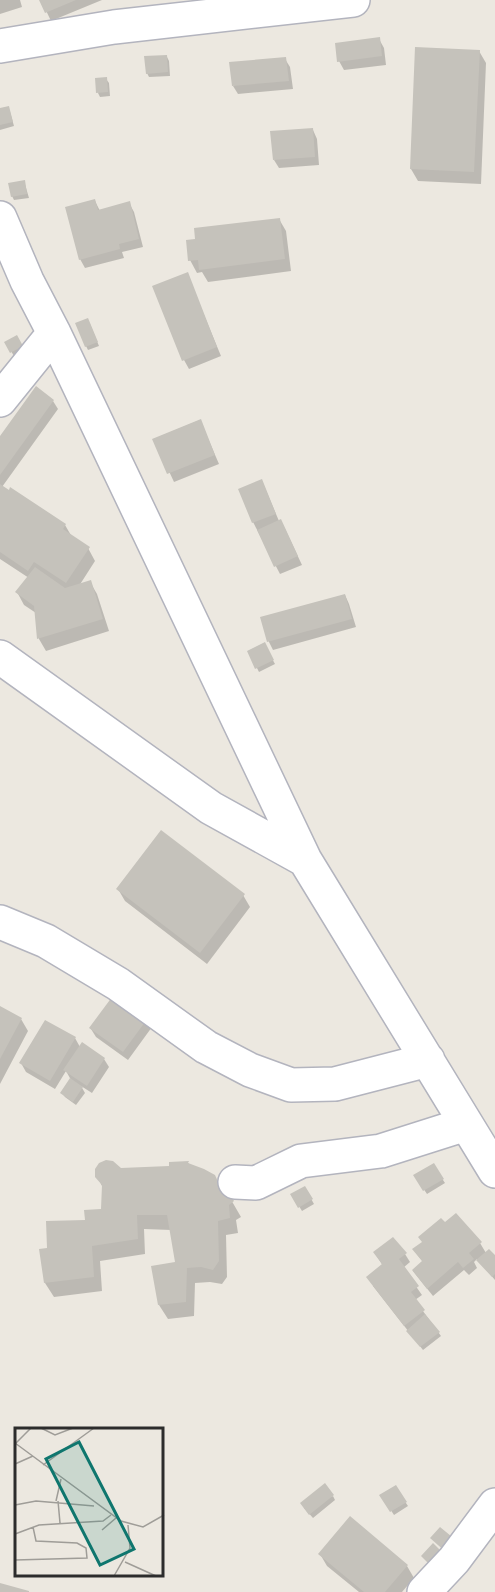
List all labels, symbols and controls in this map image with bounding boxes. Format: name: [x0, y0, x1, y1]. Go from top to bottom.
inset map: [15, 1428, 164, 1577]

